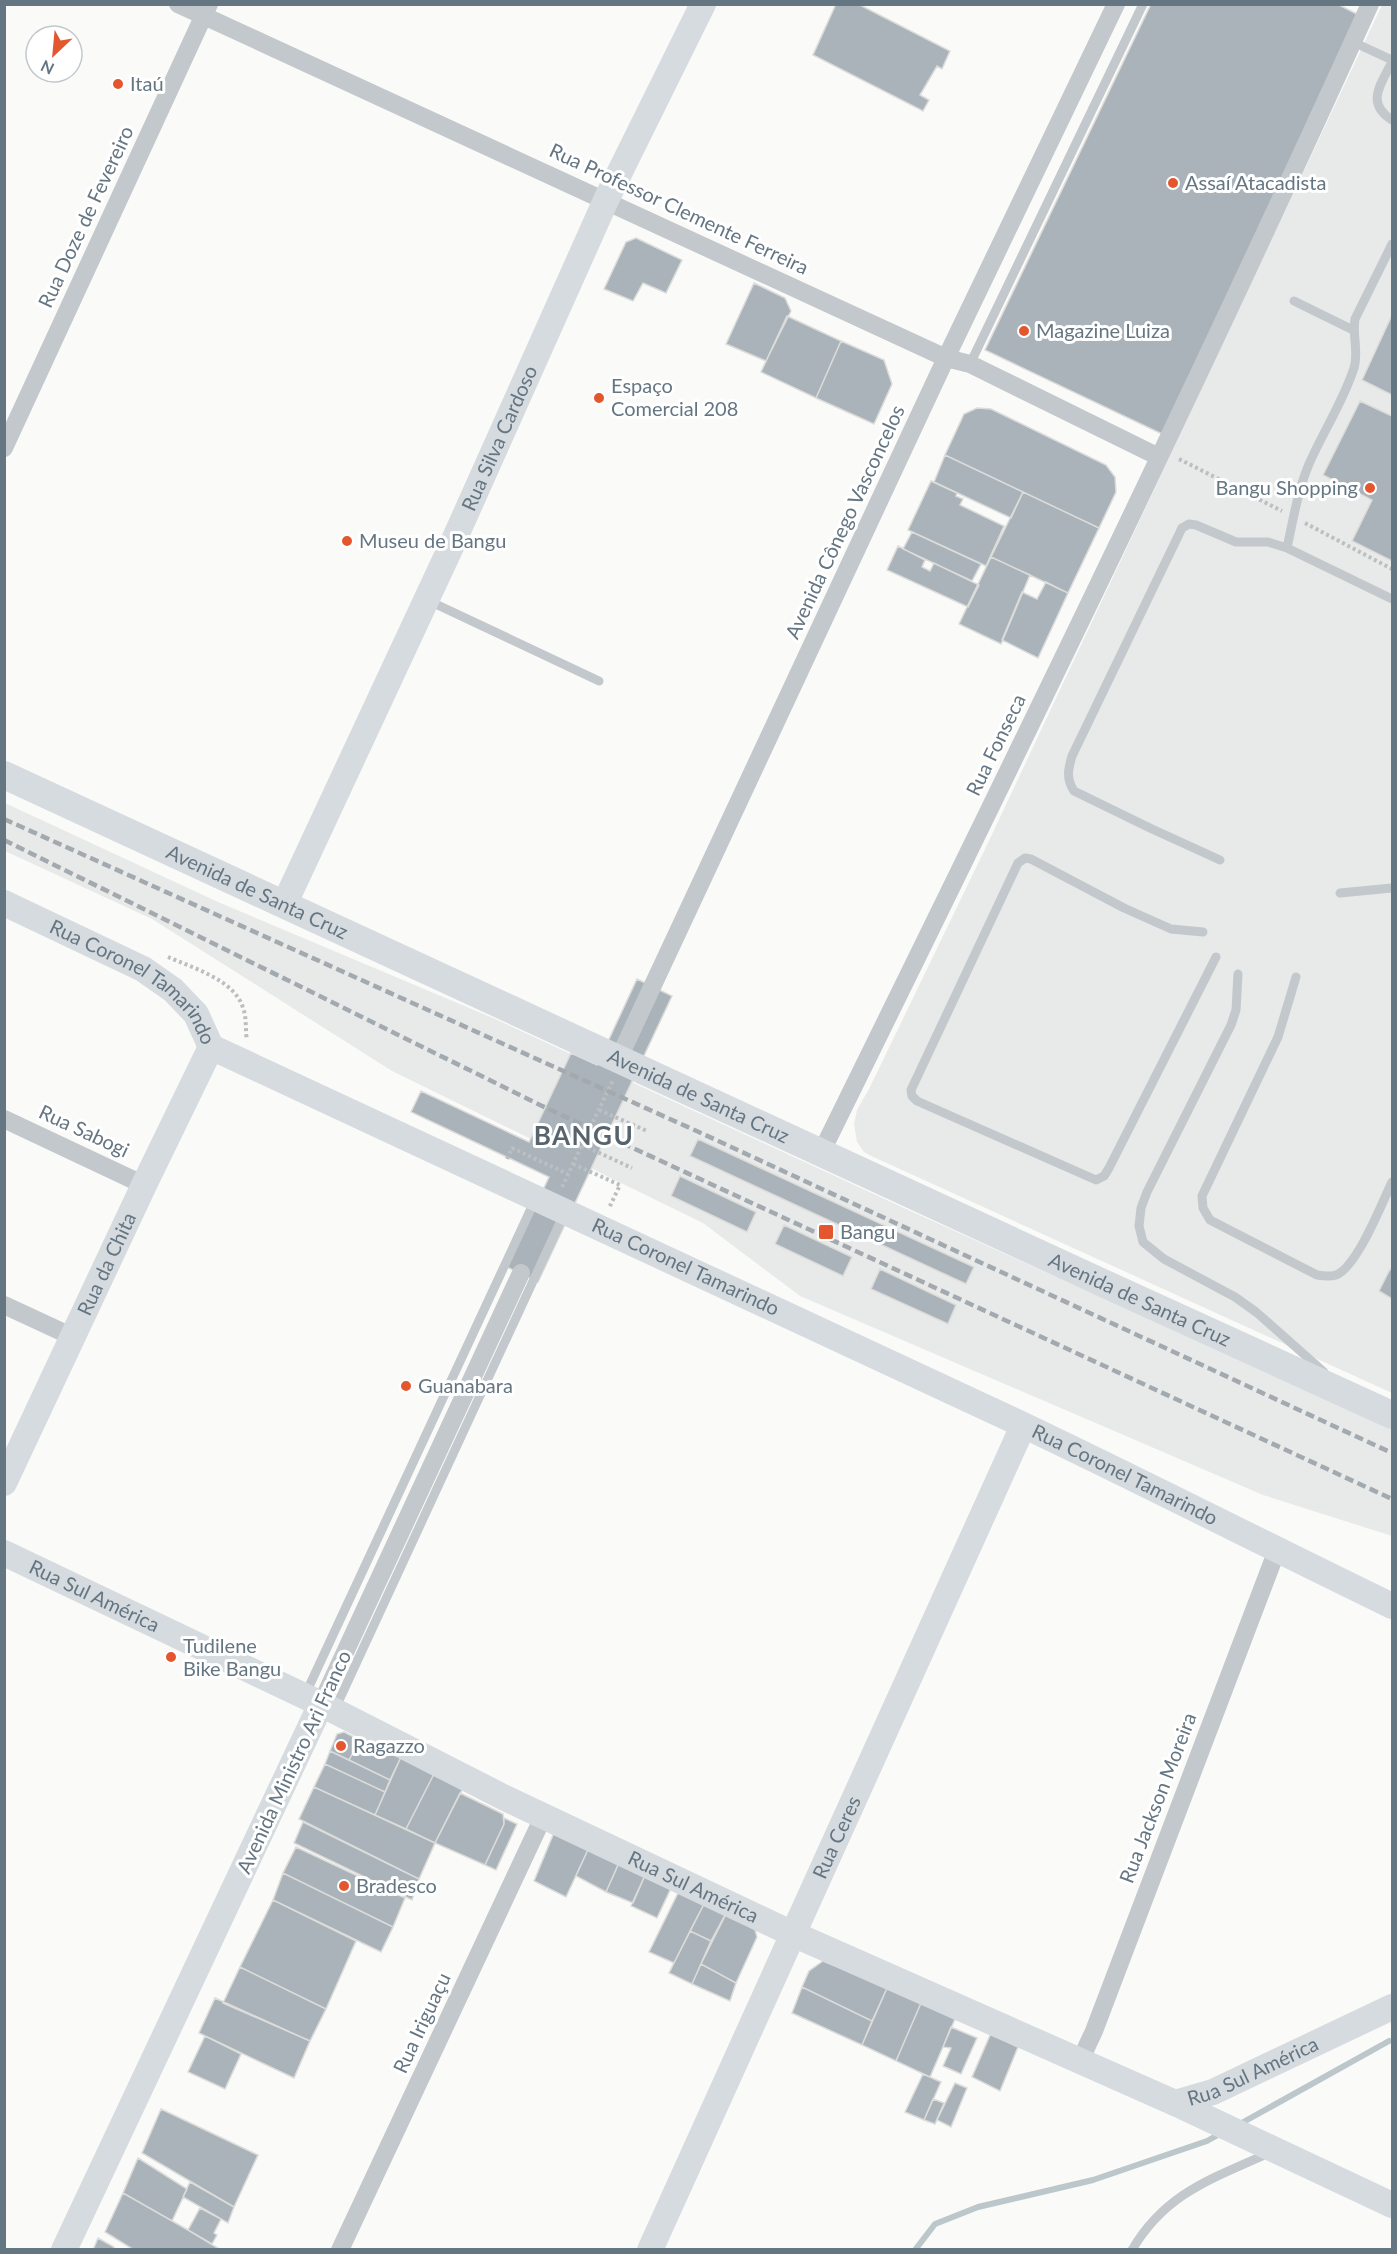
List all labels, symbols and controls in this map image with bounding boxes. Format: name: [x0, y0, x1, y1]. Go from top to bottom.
north arrow: [24, 24, 84, 84]
text: N: [38, 57, 57, 79]
place label: Itaú: [130, 71, 164, 95]
marker: Itaú: [111, 77, 125, 91]
street label: Rua Doze de Fevereiro: [32, 122, 138, 311]
street label: Rua Professor Clemente Ferreira: [546, 137, 813, 279]
place label: Assaí Atacadista: [1185, 170, 1326, 194]
marker: Assaí Atacadista: [1166, 176, 1180, 190]
place label: Magazine Luiza: [1036, 318, 1170, 342]
marker: Magazine Luiza: [1017, 324, 1031, 338]
street label: Rua Silva Cardoso: [456, 362, 541, 514]
place label: Espaço Comercial 208: [611, 373, 738, 420]
marker: Espaço Comercial 208: [592, 391, 606, 405]
street label: Avenida Cônego Vasconcelos: [779, 401, 909, 642]
place label: Bangu Shopping: [1216, 475, 1358, 499]
marker: Bangu Shopping: [1363, 481, 1377, 495]
place label: Museu de Bangu: [359, 528, 506, 552]
marker: Museu de Bangu: [340, 534, 354, 548]
street label: Rua Fonseca: [960, 690, 1030, 799]
street label: Avenida de Santa Cruz: [163, 839, 352, 943]
street label: Rua Coronel Tamarindo: [46, 914, 221, 1048]
street label: Avenida de Santa Cruz: [604, 1043, 793, 1147]
street label: Rua Sabogi: [36, 1099, 133, 1161]
district label: BANGU: [534, 1119, 634, 1151]
street label: Rua da Chita: [72, 1208, 140, 1319]
street label: Rua Coronel Tamarindo: [589, 1212, 783, 1320]
place label: Bangu: [840, 1219, 895, 1243]
marker: Bangu: [817, 1223, 835, 1241]
street label: Avenida de Santa Cruz: [1045, 1247, 1235, 1351]
place label: Guanabara: [418, 1373, 513, 1397]
marker: Guanabara: [399, 1379, 413, 1393]
street label: Rua Coronel Tamarindo: [1029, 1418, 1222, 1529]
street label: Rua Sul América: [26, 1554, 164, 1636]
place label: Tudilene Bike Bangu: [183, 1633, 281, 1680]
street label: Avenida Ministro Ari Franco: [231, 1646, 355, 1877]
marker: Tudilene Bike Bangu: [164, 1650, 178, 1664]
street label: Rua Jackson Moreira: [1113, 1709, 1201, 1886]
place label: Ragazzo: [353, 1733, 425, 1757]
marker: Ragazzo: [334, 1739, 348, 1753]
street label: Rua Ceres: [807, 1792, 865, 1882]
street label: Rua Sul América: [625, 1845, 763, 1927]
place label: Bradesco: [356, 1873, 437, 1897]
marker: Bradesco: [337, 1879, 351, 1893]
street label: Rua Iriguaçu: [387, 1969, 455, 2077]
street label: Rua Sul América: [1184, 2031, 1322, 2110]

